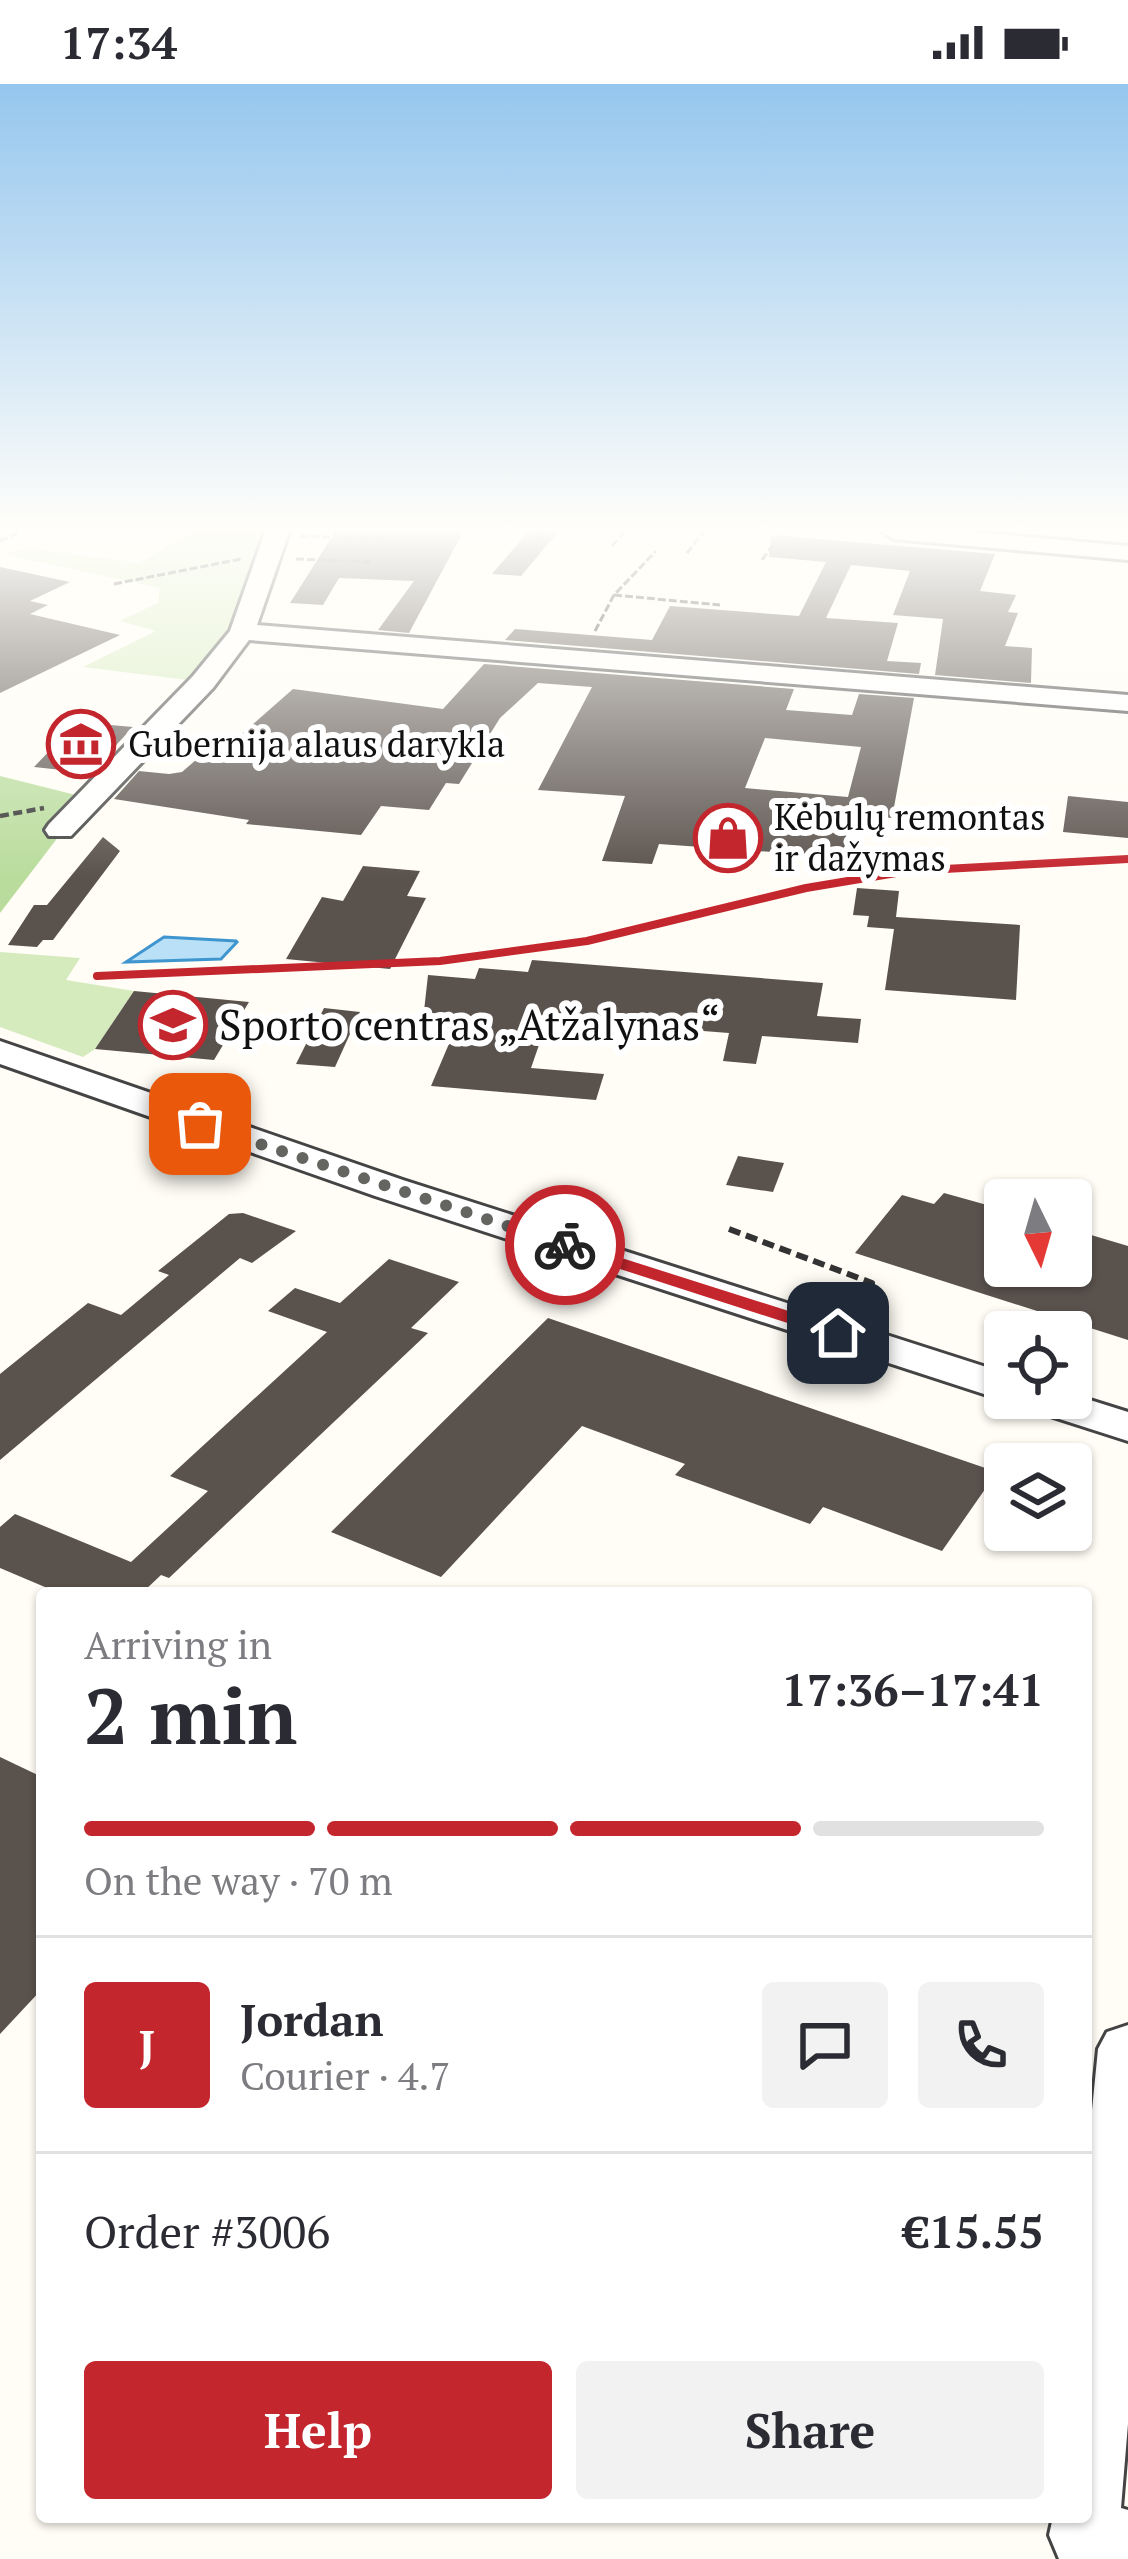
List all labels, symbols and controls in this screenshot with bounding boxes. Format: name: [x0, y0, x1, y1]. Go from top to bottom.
text: 17:34: [60, 12, 177, 72]
museum icon: Gubernija alaus darykla: [46, 709, 116, 779]
place label: Gubernija alaus darykla: [128, 720, 505, 767]
place label: Kėbulų remontas ir dažymas: [774, 793, 1046, 881]
shop icon: Kėbulų remontas ir dažymas: [693, 803, 763, 873]
school or university icon: Sporto centras „Atžalynas“: [138, 990, 208, 1060]
place label: Sporto centras „Atžalynas“: [219, 996, 720, 1052]
pin: [149, 1073, 251, 1175]
icon: bag: [167, 1091, 233, 1157]
north arrow: [984, 1179, 1092, 1287]
map controls: [984, 1179, 1092, 1551]
courier: [505, 1185, 625, 1305]
icon: bike: [532, 1212, 598, 1278]
pin: [787, 1282, 889, 1384]
icon: home: [805, 1300, 871, 1366]
button: locate: [984, 1311, 1092, 1419]
button: layers: [984, 1443, 1092, 1551]
text: Arriving in: [84, 1618, 272, 1670]
text: 17:36–17:41: [782, 1659, 1044, 1719]
text: 2 min: [84, 1663, 297, 1766]
text: On the way · 70 m: [84, 1854, 393, 1906]
button: chat: [762, 1982, 888, 2108]
button: phone: [918, 1982, 1044, 2108]
text: Jordan: [240, 1989, 384, 2049]
text: J: [139, 2015, 155, 2075]
text: Courier · 4.7: [240, 2049, 450, 2101]
text: Order #3006: [84, 2201, 330, 2261]
text: €15.55: [904, 2201, 1044, 2261]
button: Help: [84, 2361, 552, 2499]
button: Share: [576, 2361, 1044, 2499]

